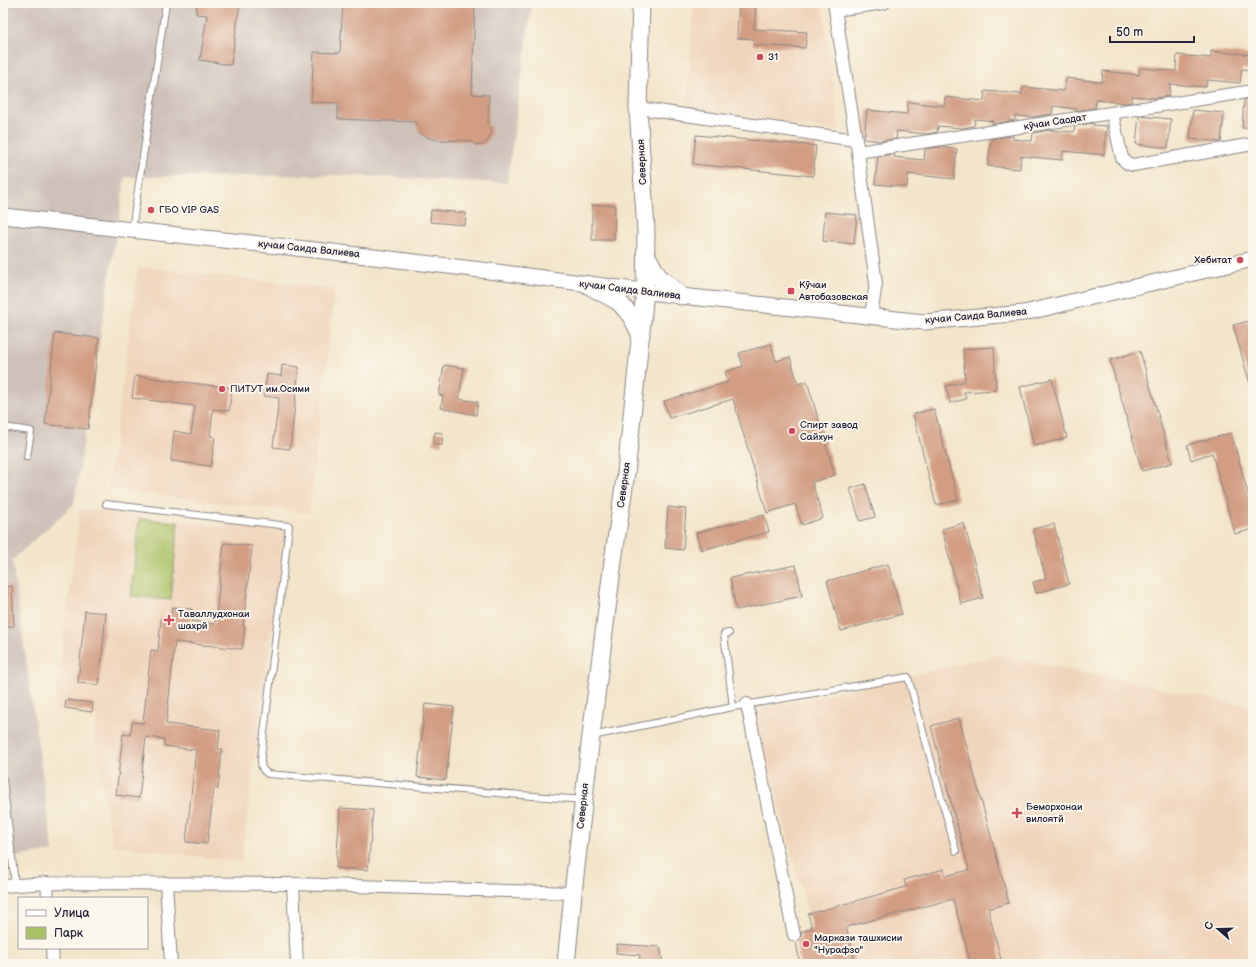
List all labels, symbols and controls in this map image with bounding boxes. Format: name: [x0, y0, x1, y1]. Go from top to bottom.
scale bar: [1110, 18, 1194, 44]
text: 50 m: [1116, 25, 1143, 40]
place label: 31: [768, 51, 778, 63]
marker: 31: [755, 52, 765, 62]
street label: кӯчаи Саодат: [1023, 111, 1088, 133]
street label: Северная: [635, 138, 649, 185]
place label: ГБО VIP GAS: [159, 204, 219, 216]
marker: ГБО VIP GAS: [146, 205, 156, 215]
street label: кучаи Саида Валиева: [257, 238, 361, 260]
place label: Хебитат: [1194, 254, 1232, 266]
marker: Хебитат: [1235, 255, 1245, 265]
street label: кучаи Саида Валиева: [578, 278, 682, 302]
place label: Кӯчаи Автобазовская: [798, 279, 869, 303]
marker: Кӯчаи Автобазовская: [786, 286, 796, 296]
street label: кучаи Саида Валиева: [924, 306, 1028, 326]
place label: ПИТУТ им.Осими: [230, 383, 310, 395]
marker: ПИТУТ им.Осими: [217, 384, 227, 394]
place label: Спирт завод Сайхун: [800, 419, 858, 443]
marker: Спирт завод Сайхун: [787, 426, 797, 436]
street label: Северная: [615, 461, 633, 509]
place label: Таваллудхонаи шахрй: [178, 608, 250, 632]
marker: Таваллудхонаи шахрй: [163, 614, 175, 626]
street label: Северная: [575, 782, 591, 829]
place label: Беморхонаи вилоятй: [1026, 801, 1083, 825]
marker: Беморхонаи вилоятй: [1011, 807, 1023, 819]
legend: [18, 897, 148, 949]
text: Улица: [54, 906, 90, 921]
north arrow: [1198, 909, 1238, 949]
text: С: [1202, 920, 1217, 932]
text: Парк: [54, 926, 84, 941]
place label: Маркази ташхисии "Нурафзо": [814, 932, 902, 956]
marker: Маркази ташхисии "Нурафзо": [801, 939, 811, 949]

